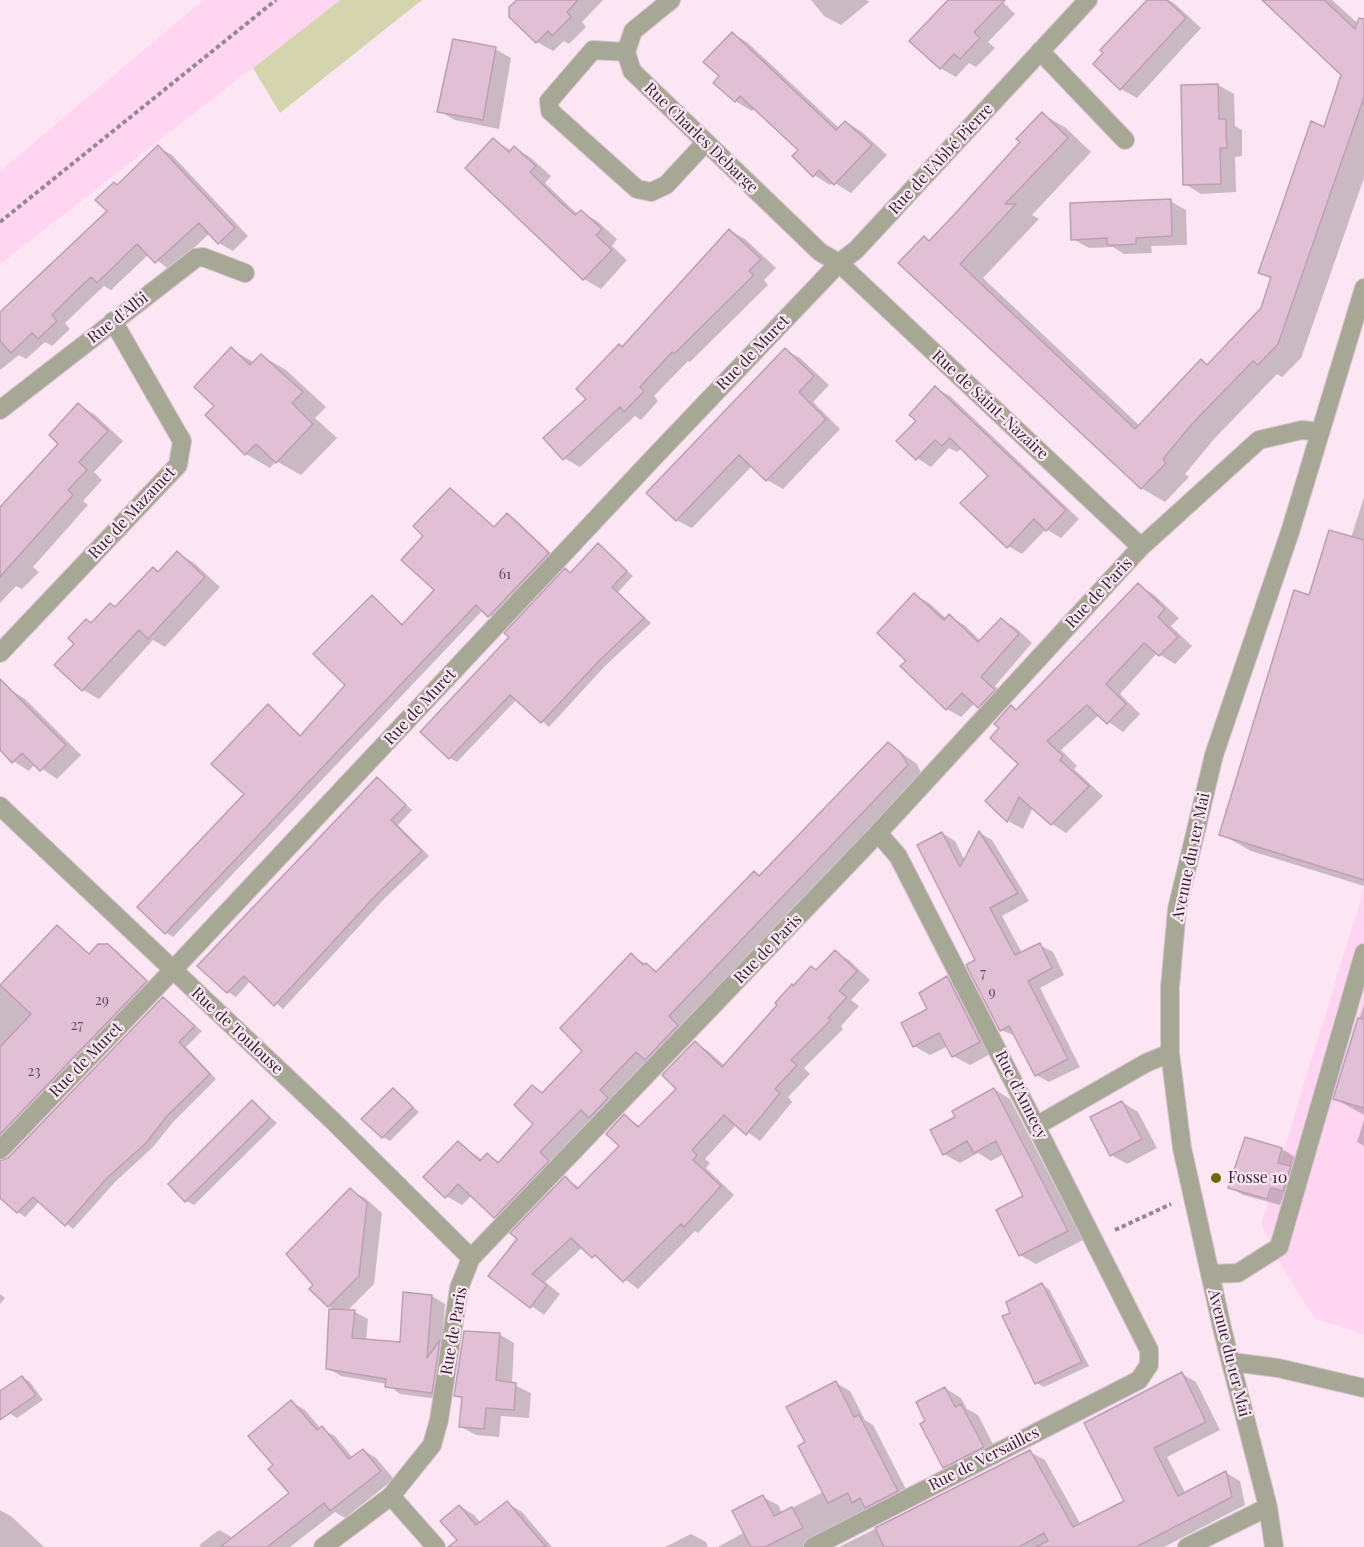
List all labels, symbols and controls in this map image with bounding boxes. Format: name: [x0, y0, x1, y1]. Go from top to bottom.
street label: Rue Charles Debarge: [640, 79, 762, 197]
street label: Rue de l'Abbé Pierre: [885, 100, 997, 218]
street label: Rue d'Albi: [84, 288, 152, 348]
street label: Rue de Muret: [712, 312, 794, 394]
street label: Rue de Saint-Nazaire: [928, 346, 1052, 464]
street label: Rue de Mazamet: [85, 463, 179, 563]
street label: Rue de Paris: [1062, 554, 1136, 632]
house number: 61: [499, 567, 511, 583]
street label: Rue de Muret: [380, 665, 460, 749]
street label: Avenue du 1er Mai: [1168, 791, 1214, 923]
street label: Rue de Paris: [730, 910, 806, 988]
house number: 7: [980, 966, 986, 982]
street label: Rue de Toulouse: [187, 984, 287, 1078]
house number: 9: [988, 985, 996, 1001]
house number: 29: [95, 993, 109, 1009]
house number: 27: [71, 1018, 83, 1034]
street label: Rue de Muret: [45, 1019, 127, 1101]
street label: Rue d'Annecy: [991, 1048, 1051, 1142]
house number: 23: [27, 1064, 41, 1080]
place label: Fosse 10: [1228, 1168, 1287, 1188]
marker: Fosse 10: [1209, 1171, 1223, 1185]
street label: Rue de Paris: [437, 1285, 471, 1377]
street label: Avenue du 1er Mai: [1204, 1287, 1254, 1419]
street label: Rue de Versailles: [926, 1423, 1042, 1495]

